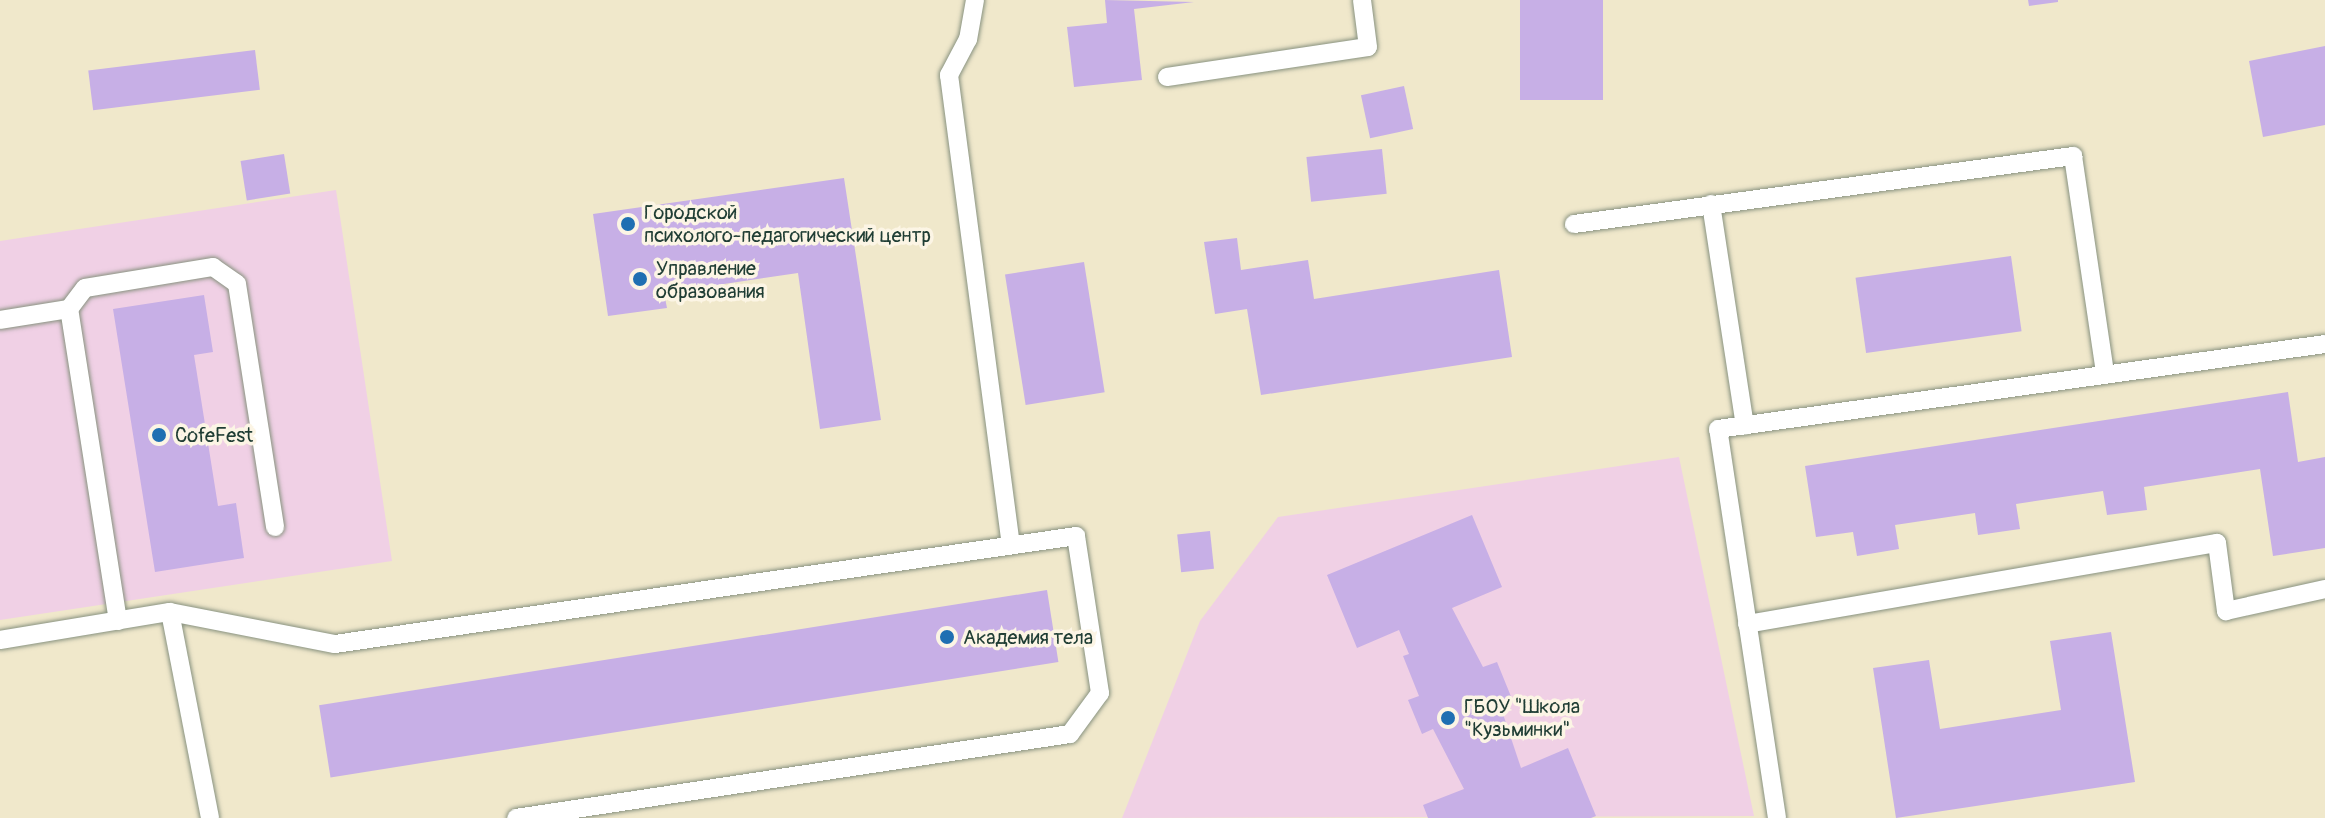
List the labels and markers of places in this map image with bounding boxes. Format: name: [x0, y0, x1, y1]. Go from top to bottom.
place label: Городской психолого-педагогический центр: [644, 200, 931, 247]
marker: Городской психолого-педагогический центр: [619, 215, 637, 233]
place label: Управление образования: [656, 256, 765, 303]
marker: Управление образования: [631, 270, 649, 288]
place label: CofeFest: [175, 423, 253, 447]
marker: CofeFest: [150, 426, 168, 444]
place label: Академия тела: [963, 625, 1093, 649]
marker: Академия тела: [938, 628, 956, 646]
place label: ГБОУ "Школа "Кузьминки": [1464, 694, 1580, 741]
marker: ГБОУ "Школа "Кузьминки": [1439, 709, 1457, 727]

